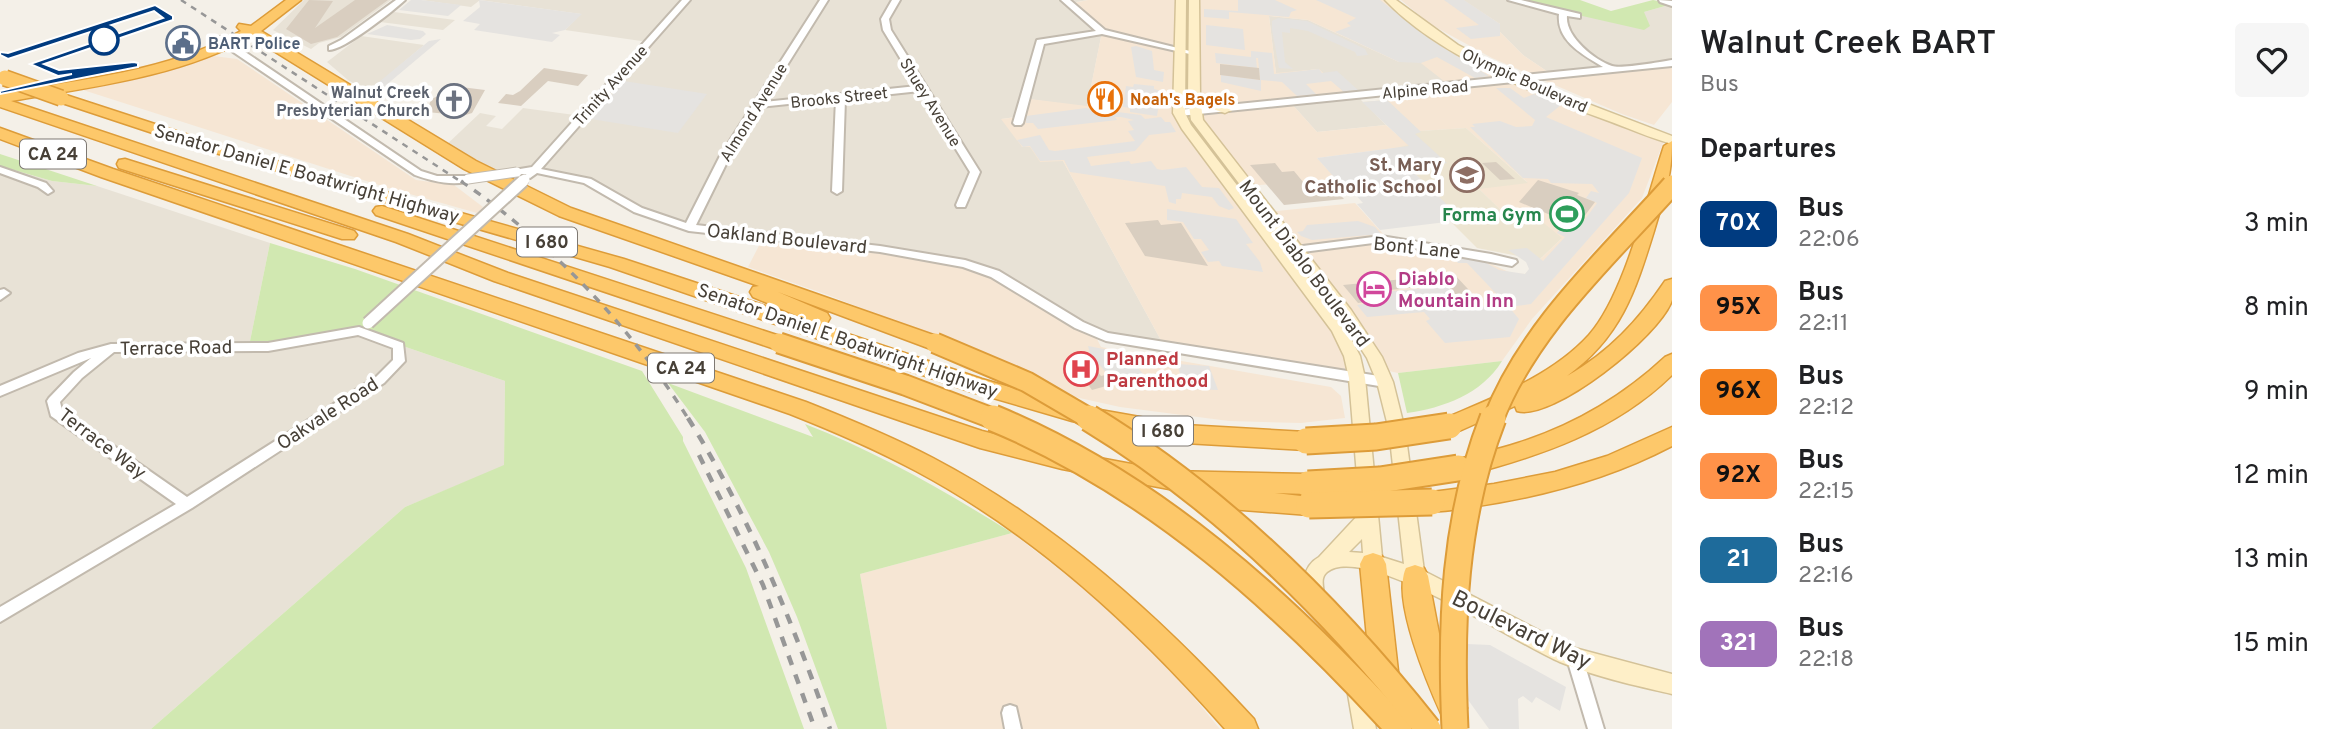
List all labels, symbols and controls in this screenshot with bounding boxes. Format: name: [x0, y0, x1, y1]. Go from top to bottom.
button: heart: [2235, 23, 2309, 97]
public building icon: BART Police: [164, 24, 202, 62]
text: Walnut Creek BART: [1700, 24, 1996, 66]
unlabelled marker: [89, 25, 119, 55]
place label: BART Police: [208, 35, 300, 55]
street label: Trinity Avenue: [570, 42, 653, 131]
street label: Olympic Boulevard: [1458, 45, 1590, 119]
street label: Shuey Avenue: [894, 55, 965, 151]
street label: Almond Avenue: [716, 60, 793, 166]
text: Bus: [1700, 71, 1739, 100]
street label: Alpine Road: [1381, 77, 1469, 105]
restaurant icon: Noah's Bagels: [1086, 80, 1124, 118]
church icon: Walnut Creek Presbyterian Church: [435, 82, 473, 120]
place label: Walnut Creek Presbyterian Church: [276, 84, 430, 122]
street label: Brooks Street: [789, 84, 889, 114]
place label: Noah's Bagels: [1130, 91, 1236, 111]
street label: Senator Daniel E Boatwright Highway: [151, 120, 462, 230]
text: Departures: [1700, 134, 1837, 167]
road number: CA 24: [20, 140, 86, 168]
place label: St. Mary Catholic School: [1304, 154, 1442, 200]
school or university icon: St. Mary Catholic School: [1448, 156, 1486, 194]
street label: Mount Diablo Boulevard: [1233, 176, 1374, 353]
text: Bus: [1798, 193, 1844, 226]
sports icon: Forma Gym: [1548, 195, 1586, 233]
place label: Forma Gym: [1442, 204, 1542, 228]
text: 3 min: [2244, 208, 2309, 241]
text: 70X: [1716, 209, 1761, 239]
street label: Oakland Boulevard: [706, 220, 868, 260]
text: 22:06: [1798, 226, 1860, 255]
road number: I 680: [517, 228, 577, 256]
street label: Bont Lane: [1372, 232, 1461, 265]
place label: Diablo Mountain Inn: [1398, 268, 1514, 314]
hotel icon: Diablo Mountain Inn: [1355, 270, 1393, 308]
text: Bus: [1798, 277, 1844, 310]
street label: Senator Daniel E Boatwright Highway: [694, 279, 1001, 405]
text: 8 min: [2244, 292, 2309, 325]
text: 95X: [1716, 293, 1761, 323]
text: 22:11: [1798, 310, 1849, 339]
street label: Terrace Road: [119, 336, 233, 362]
place label: Planned Parenthood: [1106, 348, 1209, 394]
hospital icon: Planned Parenthood: [1062, 350, 1100, 388]
road number: CA 24: [648, 354, 714, 382]
text: Bus: [1798, 361, 1844, 394]
street label: Oakvale Road: [273, 373, 383, 456]
text: 9 min: [2244, 376, 2309, 409]
text: 96X: [1716, 377, 1761, 407]
text: 22:12: [1798, 394, 1854, 423]
street label: Terrace Way: [53, 404, 150, 485]
road number: I 680: [1133, 416, 1193, 446]
text: Bus: [1798, 445, 1844, 478]
text: 12 min: [2234, 460, 2309, 493]
text: 92X: [1716, 461, 1761, 491]
text: 22:15: [1798, 478, 1854, 507]
text: Bus: [1798, 529, 1844, 562]
text: 13 min: [2234, 544, 2309, 577]
text: 21: [1726, 545, 1751, 575]
text: 22:16: [1798, 562, 1854, 591]
street label: Boulevard Way: [1446, 585, 1596, 678]
text: Bus: [1798, 613, 1844, 646]
text: 15 min: [2234, 628, 2309, 661]
text: 321: [1719, 629, 1758, 659]
text: 22:18: [1798, 646, 1854, 675]

